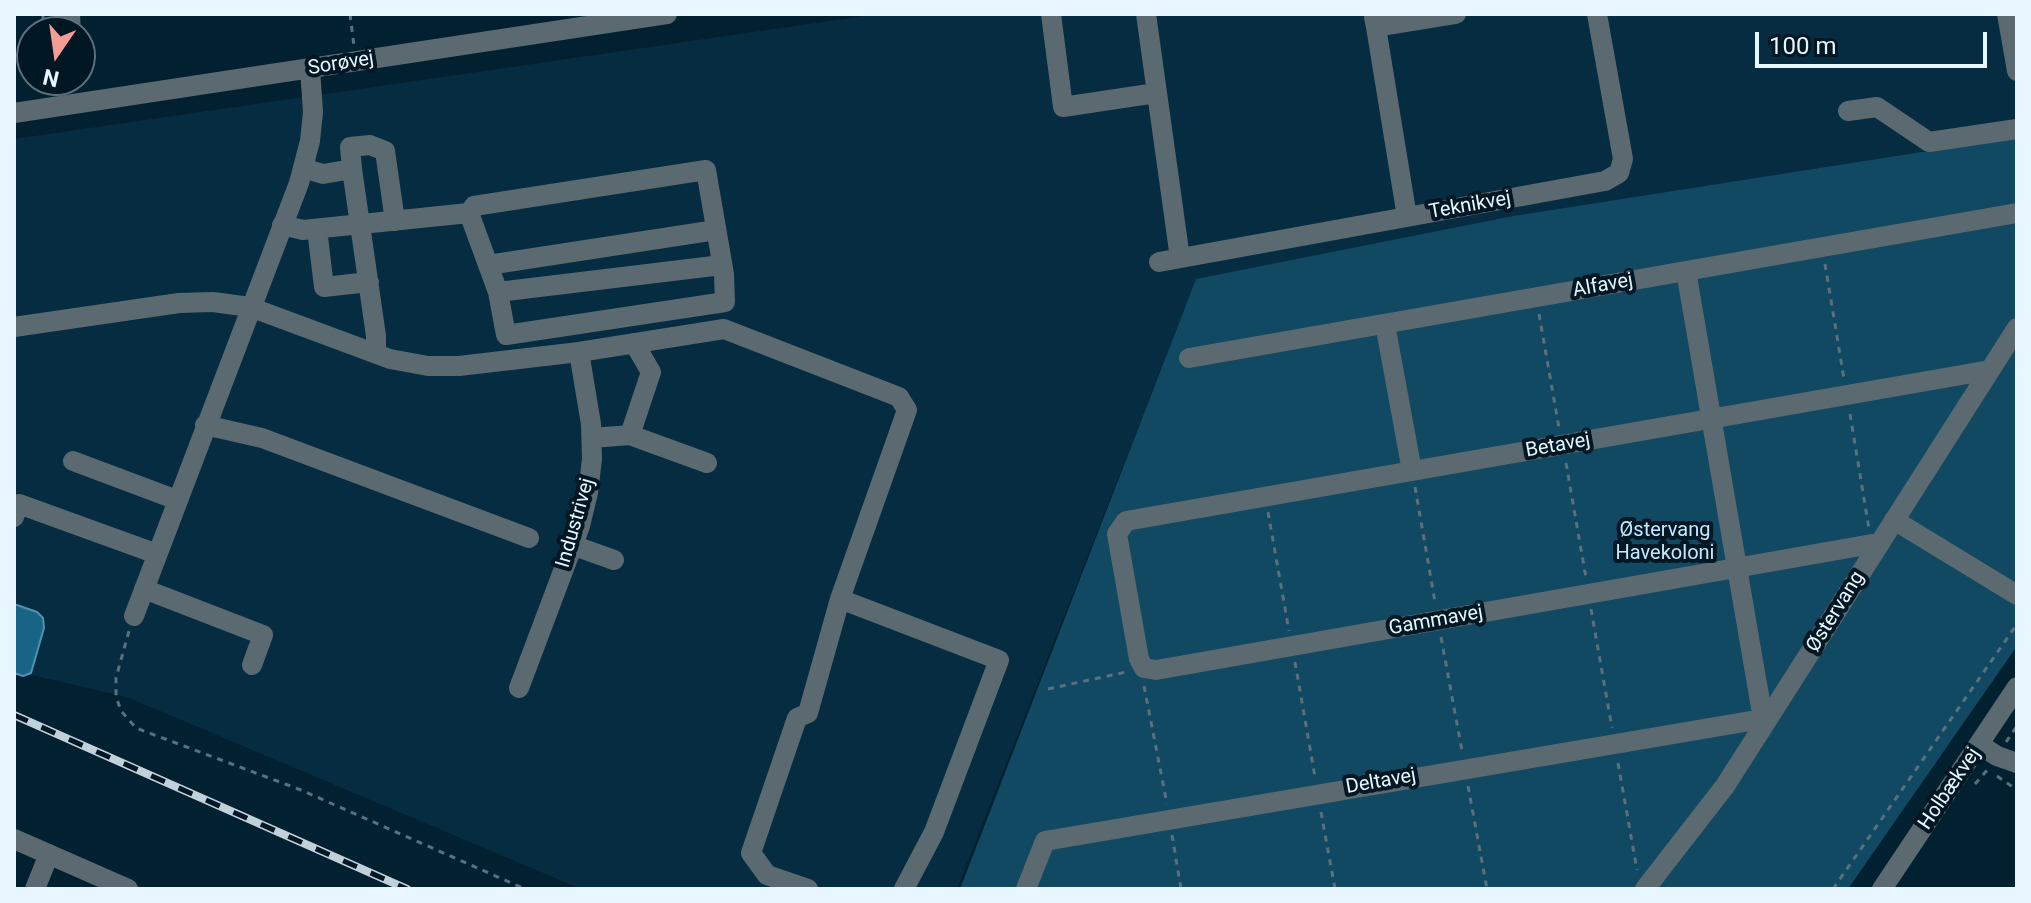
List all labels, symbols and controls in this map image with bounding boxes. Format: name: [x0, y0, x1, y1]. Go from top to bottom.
north arrow: [16, 16, 96, 96]
scale bar: [1759, 16, 1991, 66]
text: 100 m: [1769, 32, 1836, 60]
street label: Sorøvej: [306, 47, 376, 81]
text: N: [41, 64, 61, 92]
street label: Teknikvej: [1427, 187, 1513, 225]
street label: Alfavej: [1571, 269, 1635, 303]
street label: Betavej: [1524, 429, 1592, 463]
street label: Industrivej: [552, 475, 600, 571]
park label: Østervang Havekoloni: [1616, 519, 1714, 566]
street label: Østervang: [1802, 567, 1870, 657]
street label: Gammavej: [1387, 601, 1485, 641]
street label: Holbækvej: [1914, 743, 1986, 835]
street label: Deltavej: [1344, 764, 1418, 800]

